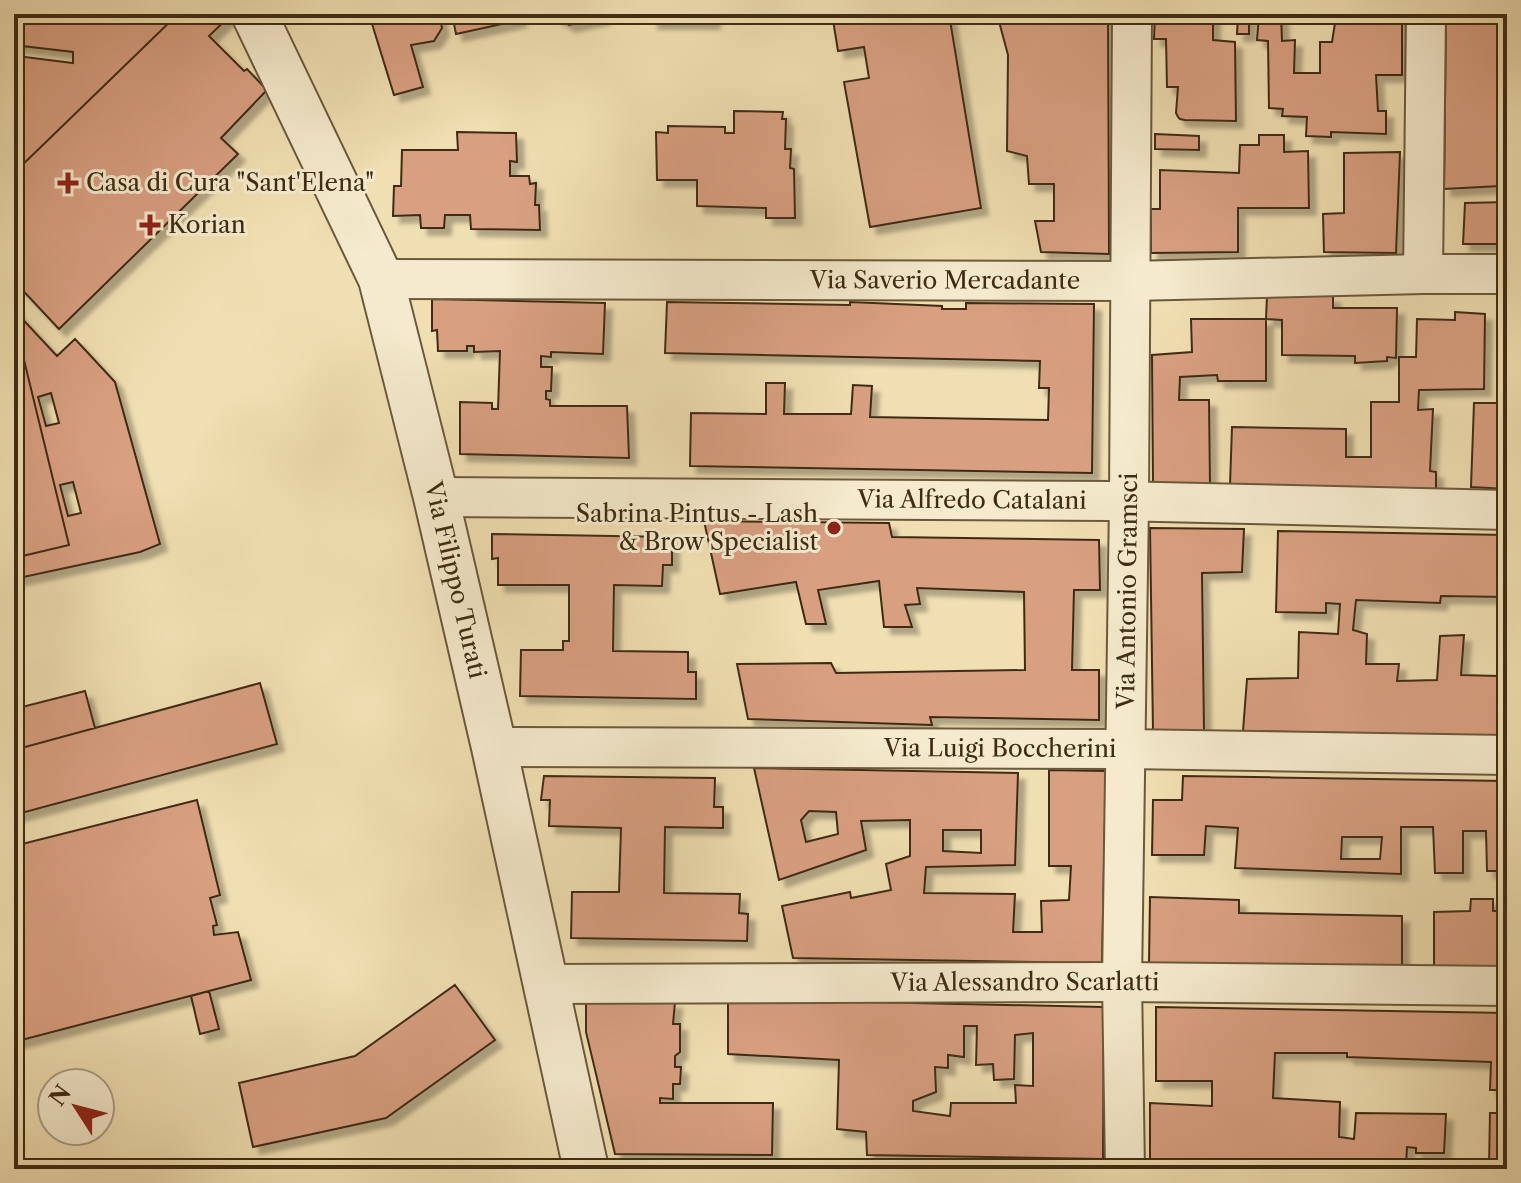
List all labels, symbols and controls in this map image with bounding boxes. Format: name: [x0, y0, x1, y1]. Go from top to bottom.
place label: Casa di Cura "Sant'Elena": [86, 168, 374, 197]
marker: Casa di Cura "Sant'Elena": [57, 172, 79, 194]
place label: Korian: [168, 210, 246, 239]
marker: Korian: [139, 214, 161, 236]
street label: Via Saverio Mercadante: [809, 265, 1080, 295]
street label: Via Antonio Gramsci: [1111, 473, 1143, 711]
street label: Via Filippo Turati: [418, 478, 493, 681]
street label: Via Alfredo Catalani: [856, 484, 1087, 515]
place label: Sabrina Pintus - Lash & Brow Specialist: [576, 499, 819, 556]
marker: Sabrina Pintus - Lash & Brow Specialist: [825, 519, 843, 537]
street label: Via Luigi Boccherini: [883, 733, 1116, 763]
street label: Via Alessandro Scarlatti: [890, 967, 1160, 997]
north arrow: [36, 1067, 116, 1147]
text: N: [44, 1080, 77, 1111]

